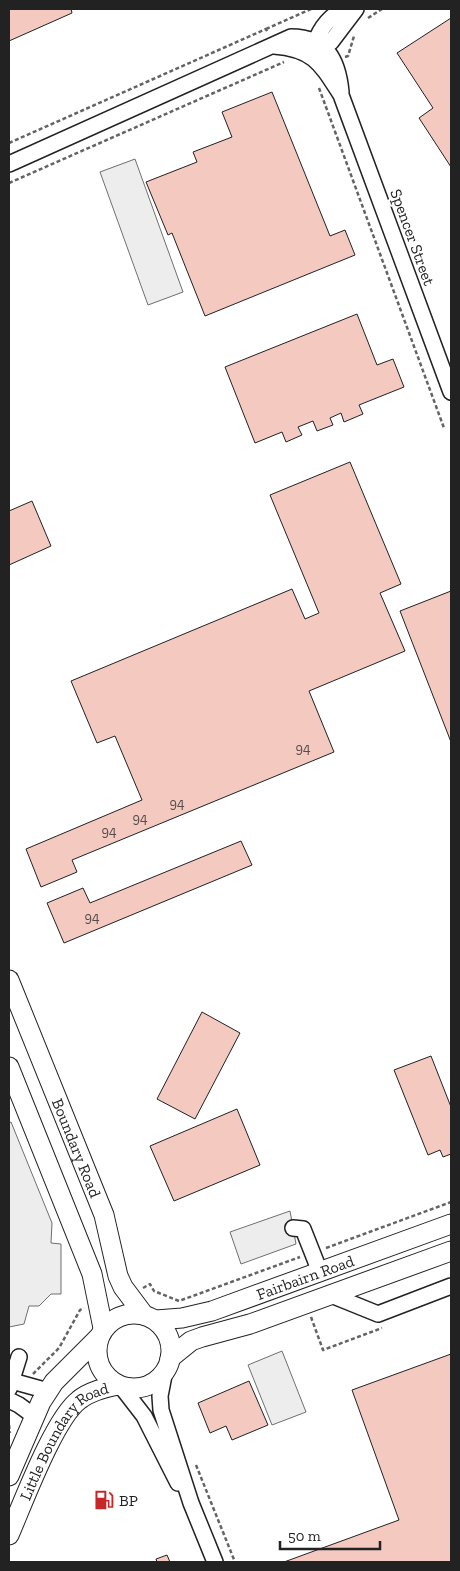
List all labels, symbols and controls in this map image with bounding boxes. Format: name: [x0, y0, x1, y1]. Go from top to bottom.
street label: Spencer Street: [386, 186, 439, 288]
house number: 94: [296, 740, 311, 757]
house number: 94: [170, 795, 185, 812]
house number: 94: [133, 810, 148, 827]
house number: 94: [102, 823, 117, 840]
house number: 94: [85, 909, 100, 926]
street label: Boundary Road: [48, 1096, 105, 1201]
street label: Fairbairn Road: [254, 1251, 357, 1304]
street label: Little Boundary Road: [16, 1379, 111, 1503]
fuel station icon: BP: [93, 1489, 115, 1511]
place label: BP: [119, 1491, 138, 1510]
scale bar: [280, 1518, 380, 1550]
text: 50 m: [288, 1527, 321, 1545]

